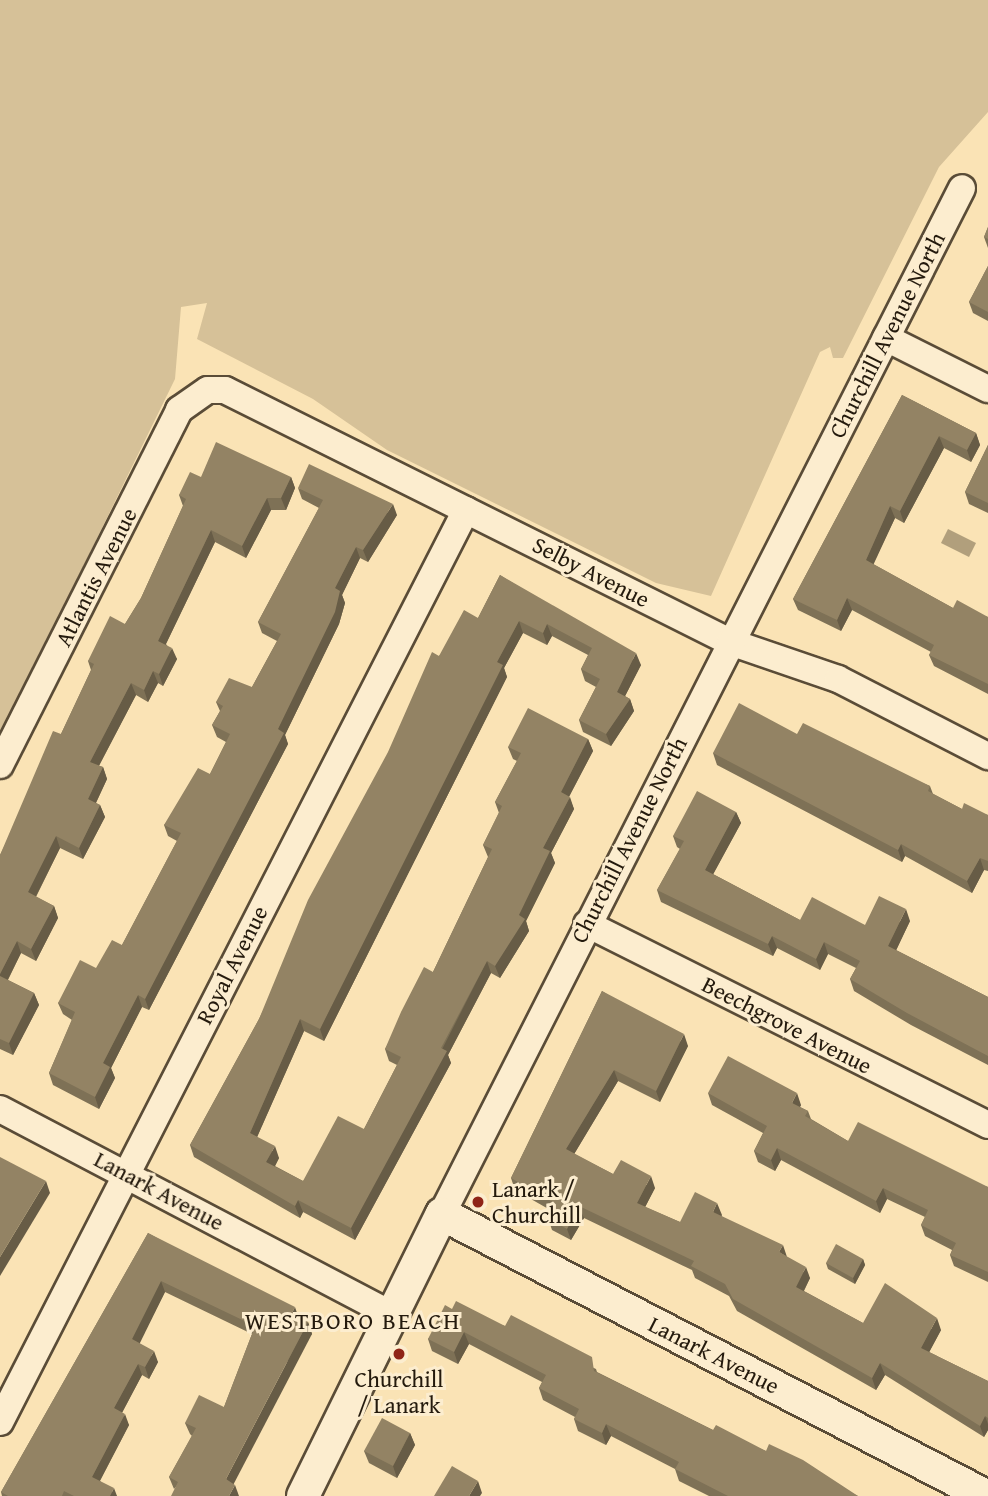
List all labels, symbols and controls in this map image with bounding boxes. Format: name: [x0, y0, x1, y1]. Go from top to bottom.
street label: Churchill Avenue North: [823, 228, 951, 442]
street label: Atlantis Avenue: [49, 503, 143, 651]
street label: Selby Avenue: [528, 531, 654, 613]
street label: Churchill Avenue North: [565, 733, 693, 947]
street label: Royal Avenue: [190, 901, 274, 1029]
street label: Beechgrove Avenue: [698, 970, 876, 1080]
street label: Lanark Avenue: [89, 1145, 229, 1237]
place label: Lanark / Churchill: [492, 1175, 581, 1229]
marker: Lanark / Churchill: [470, 1194, 486, 1210]
district label: WESTBORO BEACH: [247, 1307, 459, 1335]
street label: Lanark Avenue: [644, 1310, 784, 1400]
marker: Churchill / Lanark: [391, 1346, 407, 1362]
place label: Churchill / Lanark: [354, 1365, 444, 1419]

